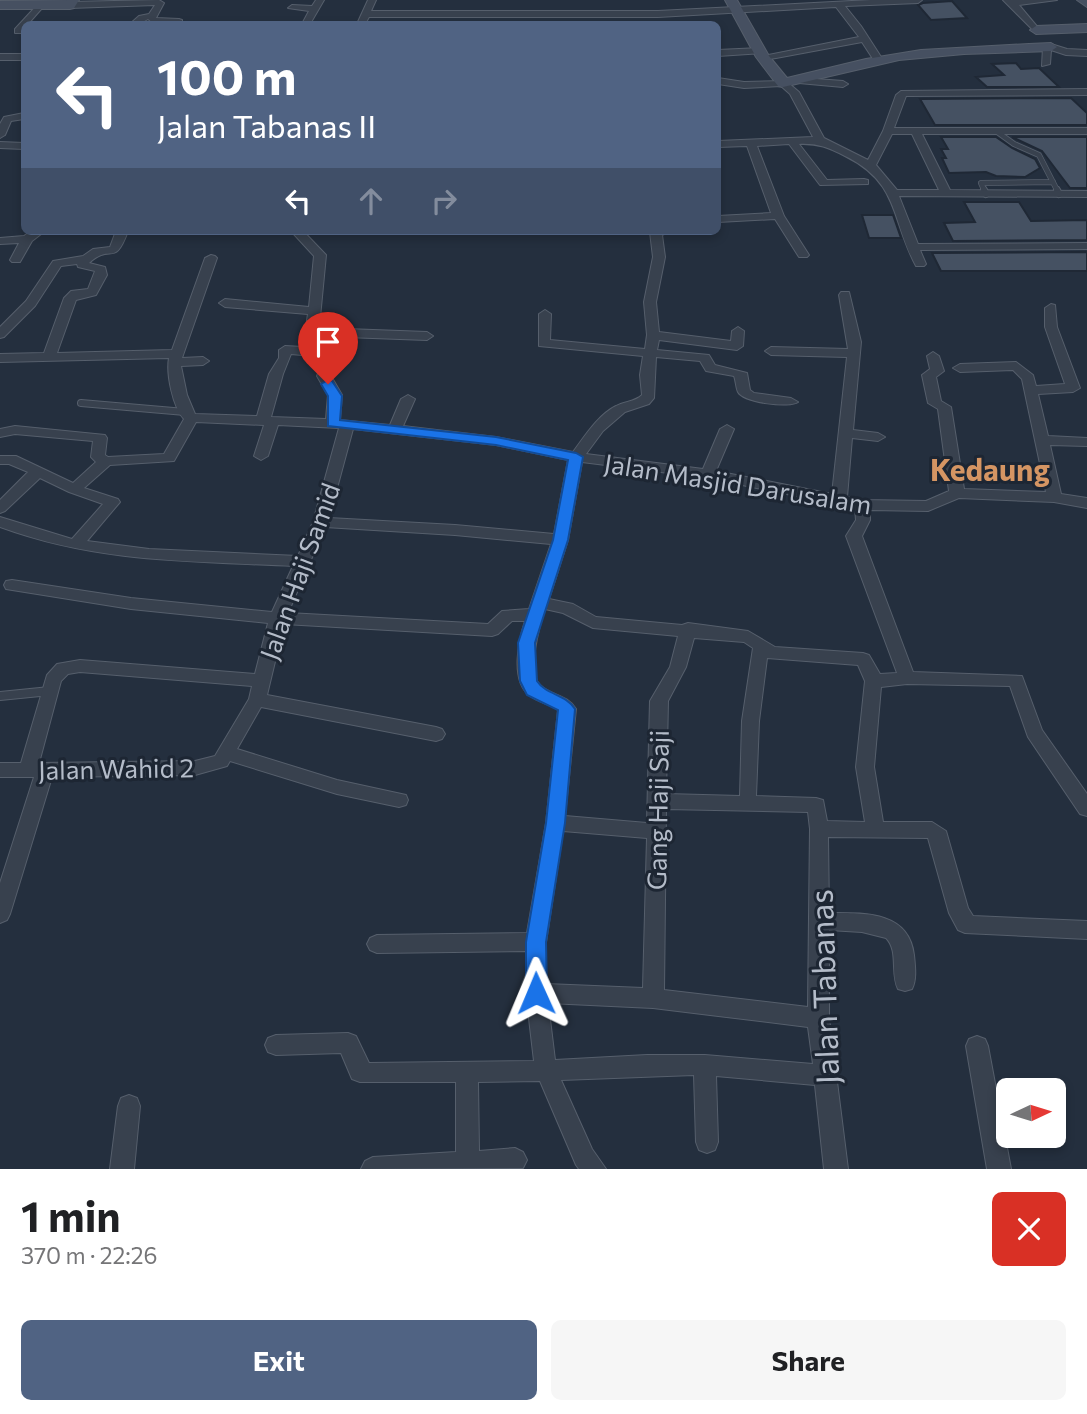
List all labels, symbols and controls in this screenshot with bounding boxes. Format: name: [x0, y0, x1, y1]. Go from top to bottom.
text: 100 m: [157, 45, 296, 105]
icon: left: [42, 49, 133, 140]
text: Jalan Tabanas II: [157, 105, 376, 145]
icon: left: [279, 182, 317, 220]
icon: ahead: [352, 182, 390, 220]
icon: right: [425, 182, 463, 220]
pin: [298, 312, 358, 384]
icon: arrive: [309, 323, 347, 361]
street label: Jalan Masjid Darusalam: [602, 447, 874, 519]
district label: Kedaung: [930, 450, 1050, 487]
street label: Jalan Haji Samid: [253, 478, 345, 664]
street label: Gang Haji Saji: [640, 730, 674, 890]
street label: Jalan Wahid 2: [38, 751, 194, 785]
street label: Jalan Tabanas: [800, 889, 846, 1085]
position arrow: [499, 956, 573, 1030]
north arrow: [996, 1078, 1066, 1148]
map controls: [996, 1078, 1066, 1148]
text: 1 min: [21, 1189, 121, 1241]
button: close: [992, 1192, 1066, 1266]
text: 370 m · 22:26: [21, 1241, 157, 1269]
button: Exit: [21, 1320, 537, 1400]
button: Share: [551, 1320, 1066, 1400]

